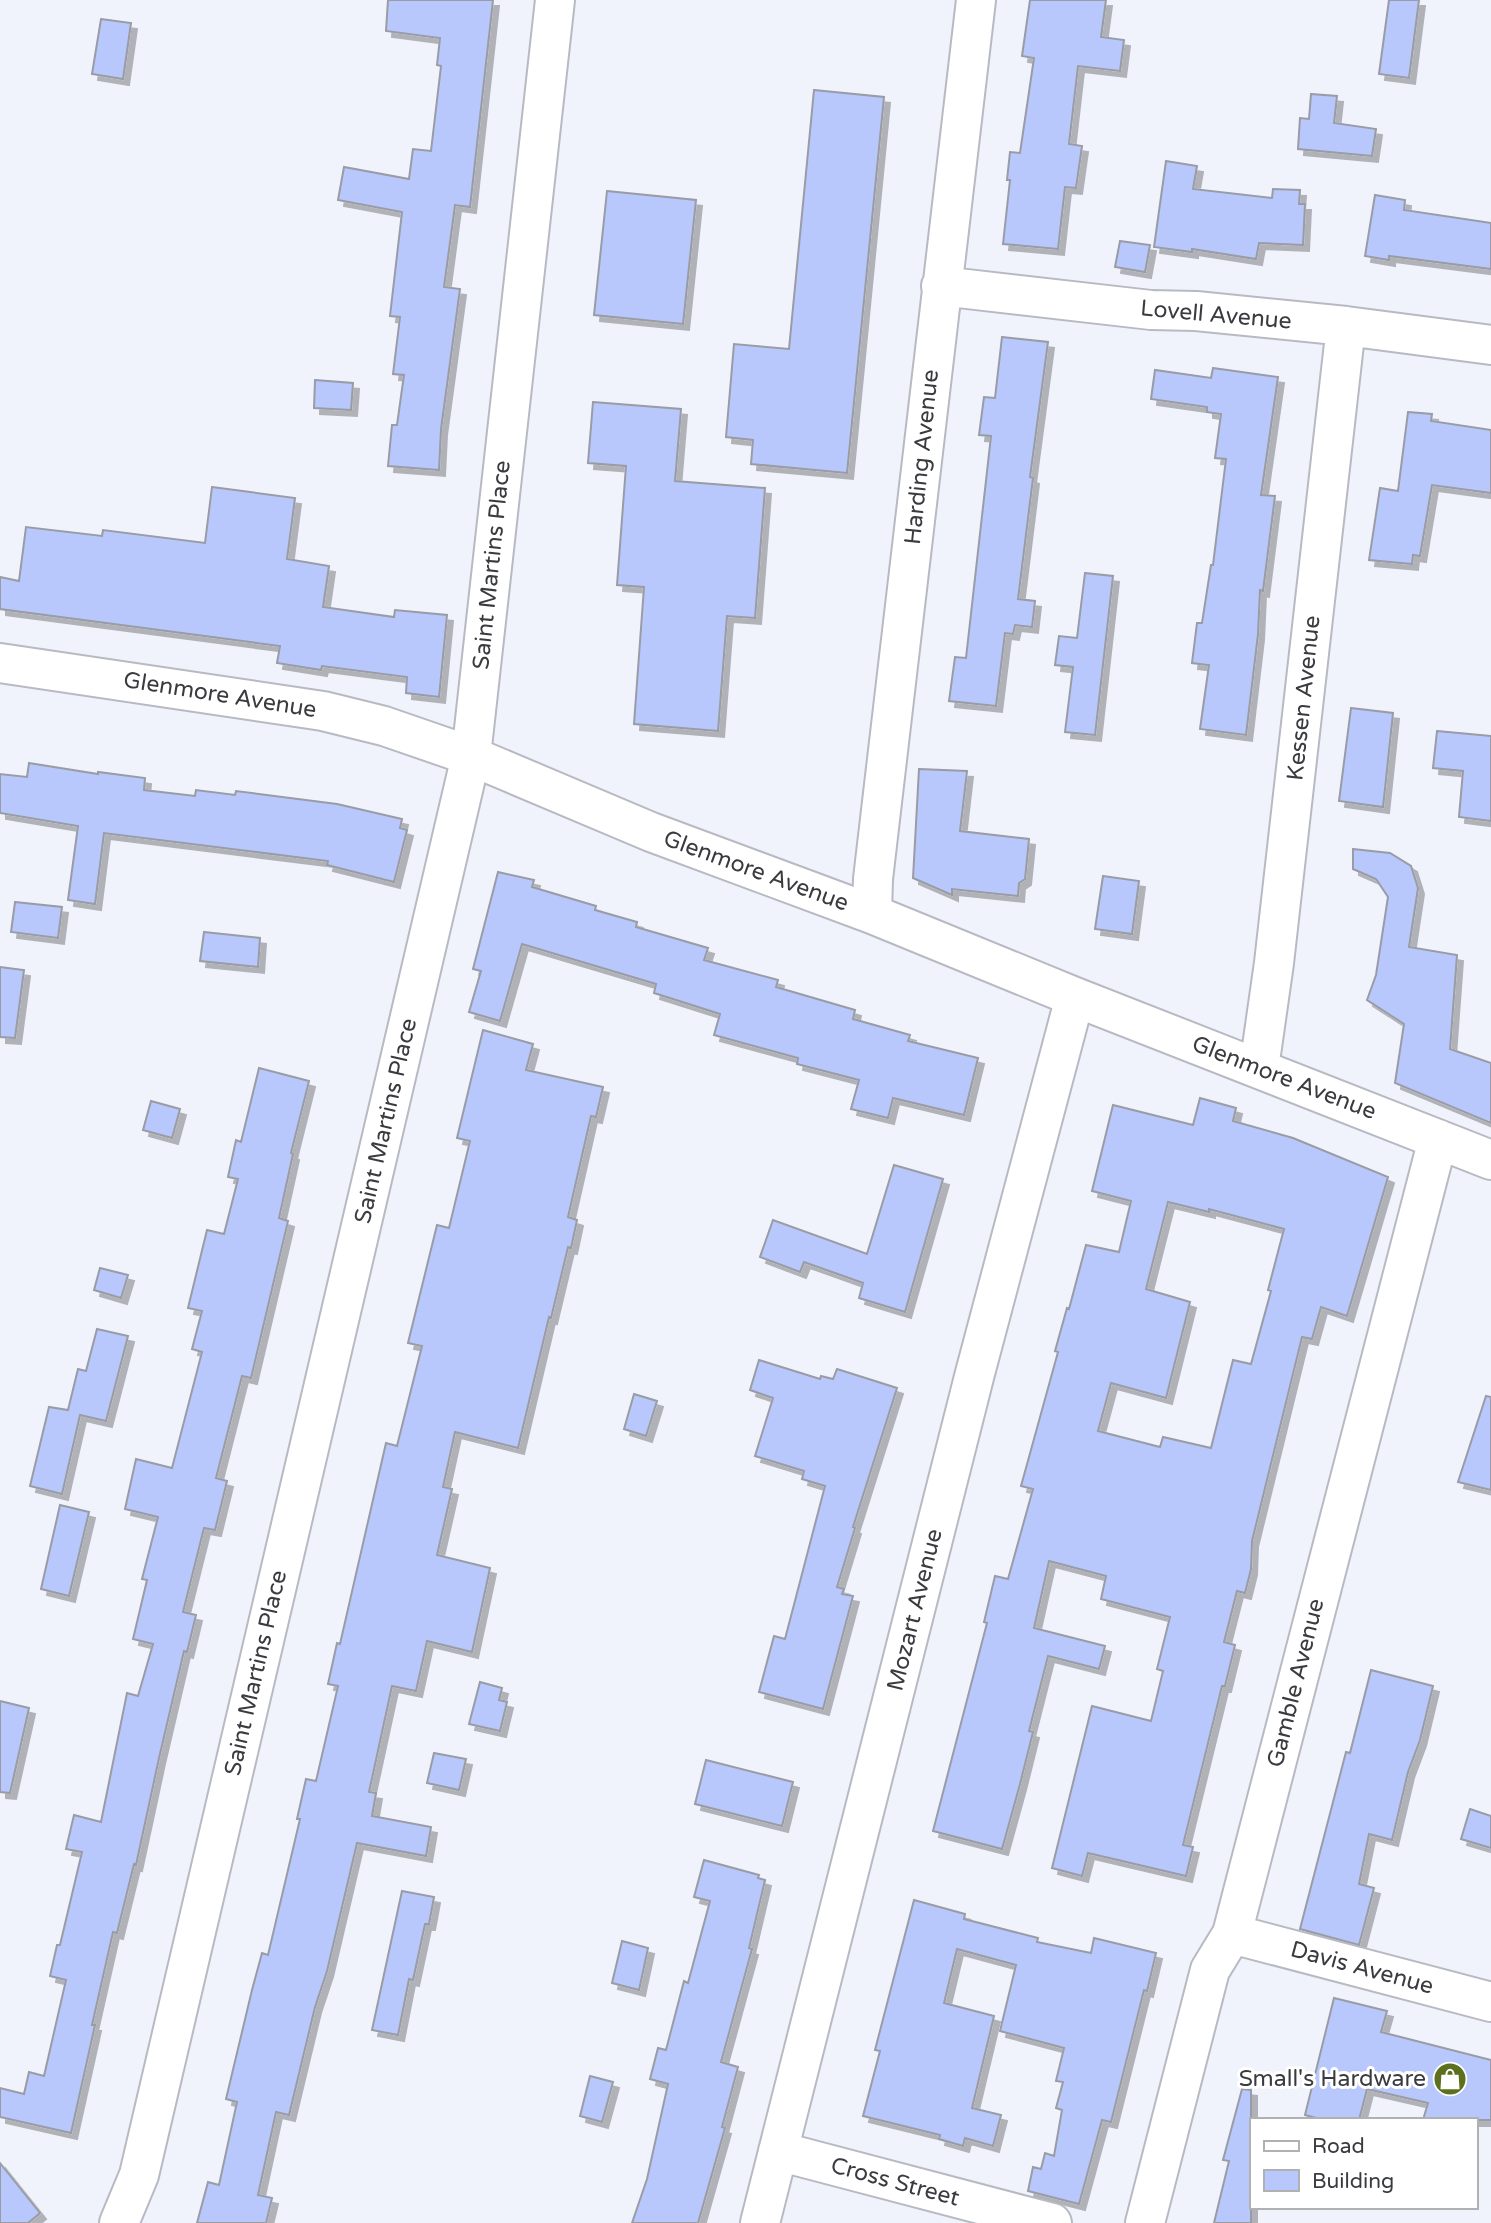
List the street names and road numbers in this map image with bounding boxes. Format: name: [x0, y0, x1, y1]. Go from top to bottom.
street label: Lovell Avenue: [1139, 294, 1293, 336]
street label: Harding Avenue: [899, 368, 945, 546]
street label: Saint Martins Place: [467, 459, 517, 671]
street label: Kessen Avenue: [1281, 614, 1327, 782]
street label: Glenmore Avenue: [121, 666, 319, 724]
street label: Glenmore Avenue: [660, 824, 852, 918]
street label: Saint Martins Place: [349, 1016, 423, 1226]
street label: Glenmore Avenue: [1188, 1030, 1380, 1126]
street label: Mozart Avenue: [881, 1526, 949, 1694]
street label: Saint Martins Place: [219, 1568, 293, 1778]
street label: Gamble Avenue: [1261, 1596, 1331, 1770]
street label: Davis Avenue: [1287, 1935, 1437, 2001]
street label: Cross Street: [828, 2151, 963, 2213]

